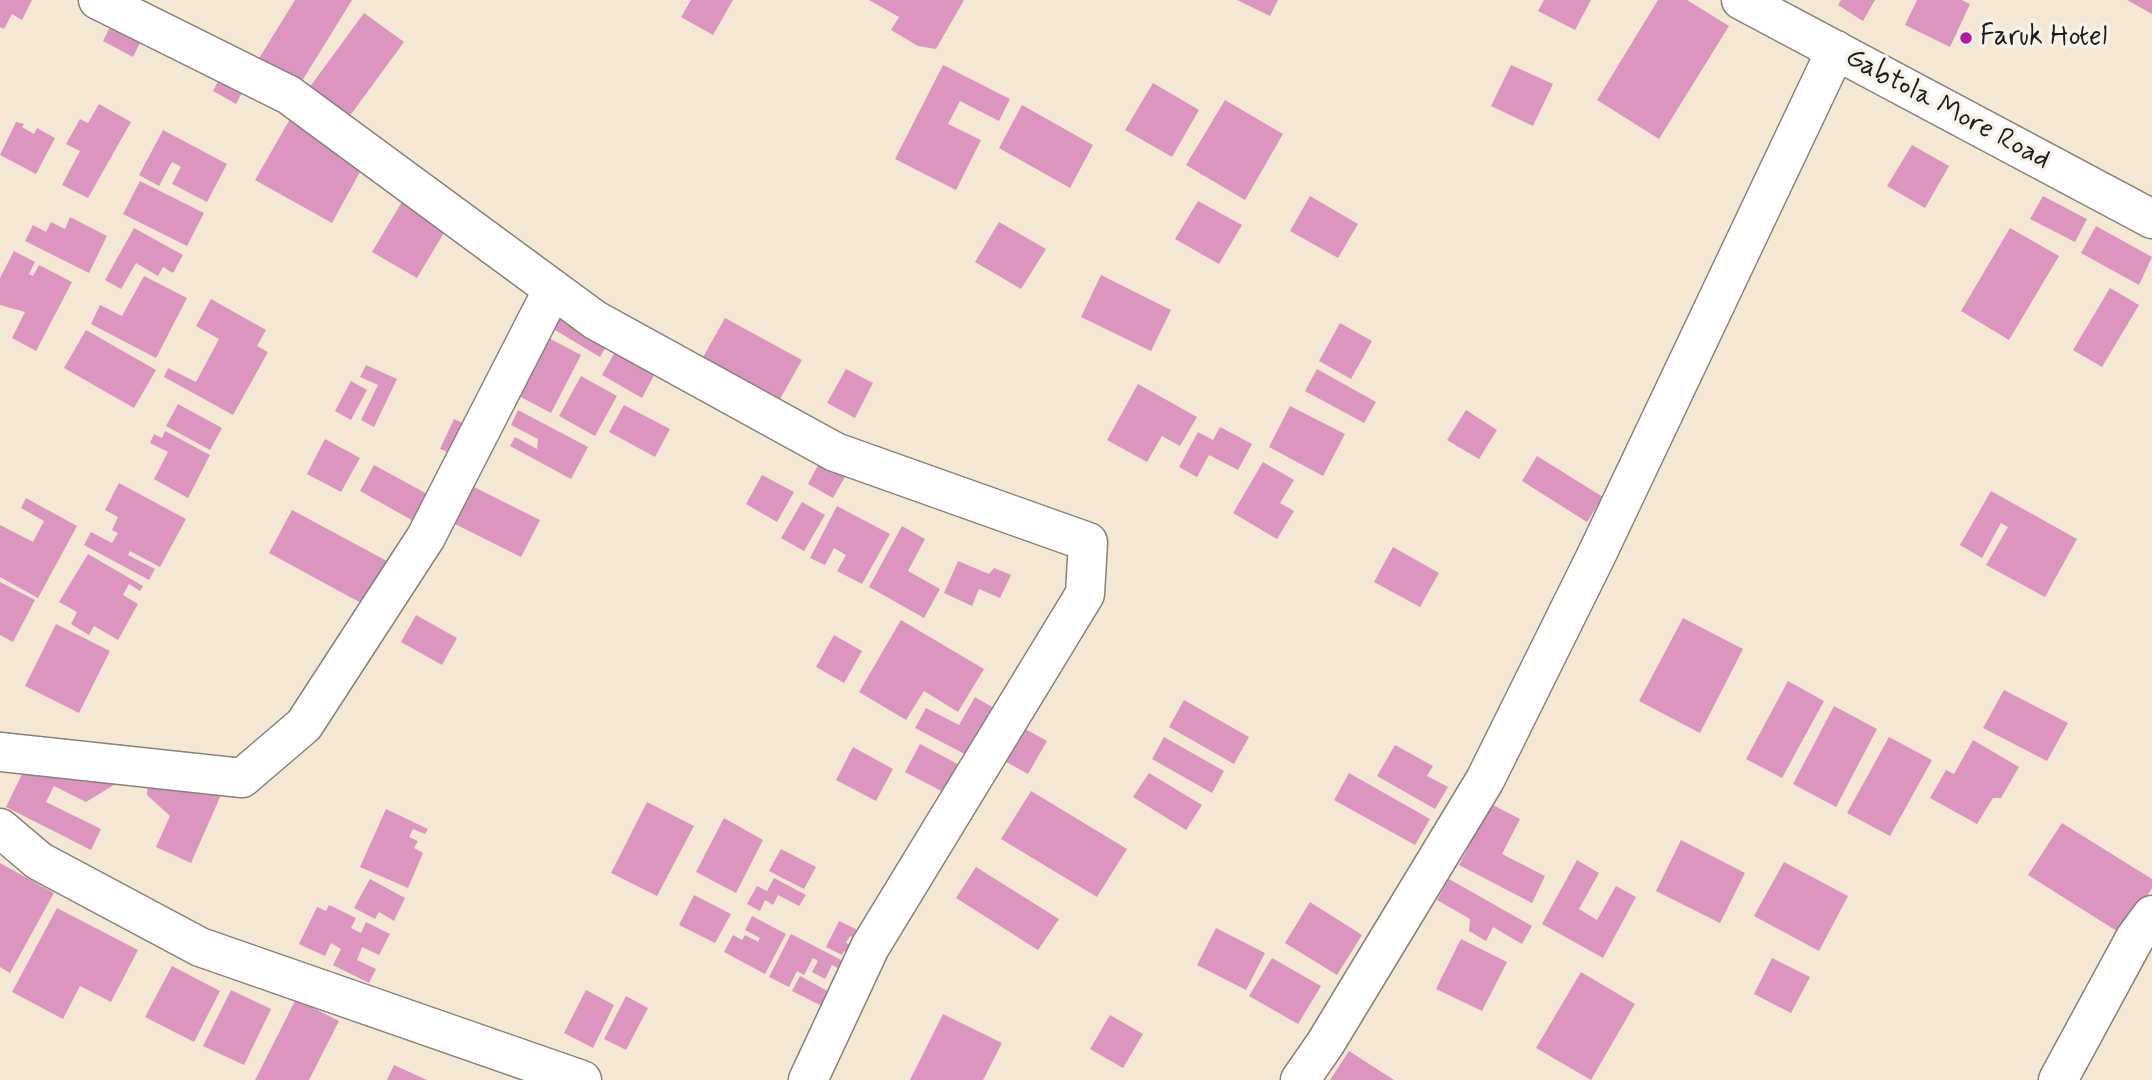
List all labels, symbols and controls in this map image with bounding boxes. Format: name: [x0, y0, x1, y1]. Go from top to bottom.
place label: Faruk Hotel: [1980, 21, 2107, 55]
marker: Faruk Hotel: [1958, 30, 1974, 46]
street label: Gabtola More Road: [1839, 42, 2055, 178]

